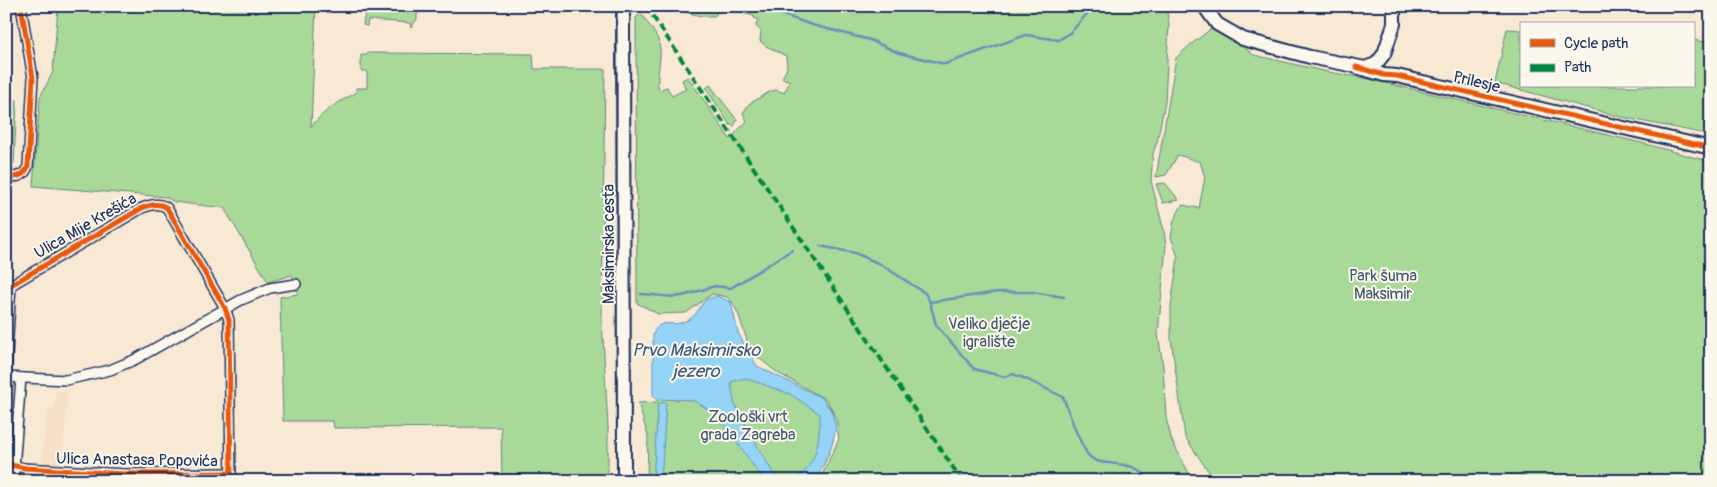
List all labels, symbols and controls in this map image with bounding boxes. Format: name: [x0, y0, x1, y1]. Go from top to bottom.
legend: [1520, 22, 1694, 88]
text: Cycle path: [1564, 34, 1628, 53]
text: Path: [1564, 58, 1591, 77]
street label: Prilesje: [1451, 67, 1502, 97]
street label: Maksimirska cesta: [599, 184, 619, 304]
street label: Ulica Mije Krešića: [31, 189, 140, 263]
park label: Park šuma Maksimir: [1349, 266, 1417, 304]
park label: Veliko dječje igralište: [948, 314, 1030, 352]
water label: Prvo Maksimirsko jezero: [632, 339, 761, 383]
park label: Zoološki vrt grada Zagreba: [701, 407, 795, 445]
street label: Ulica Anastasa Popovića: [56, 449, 218, 471]

